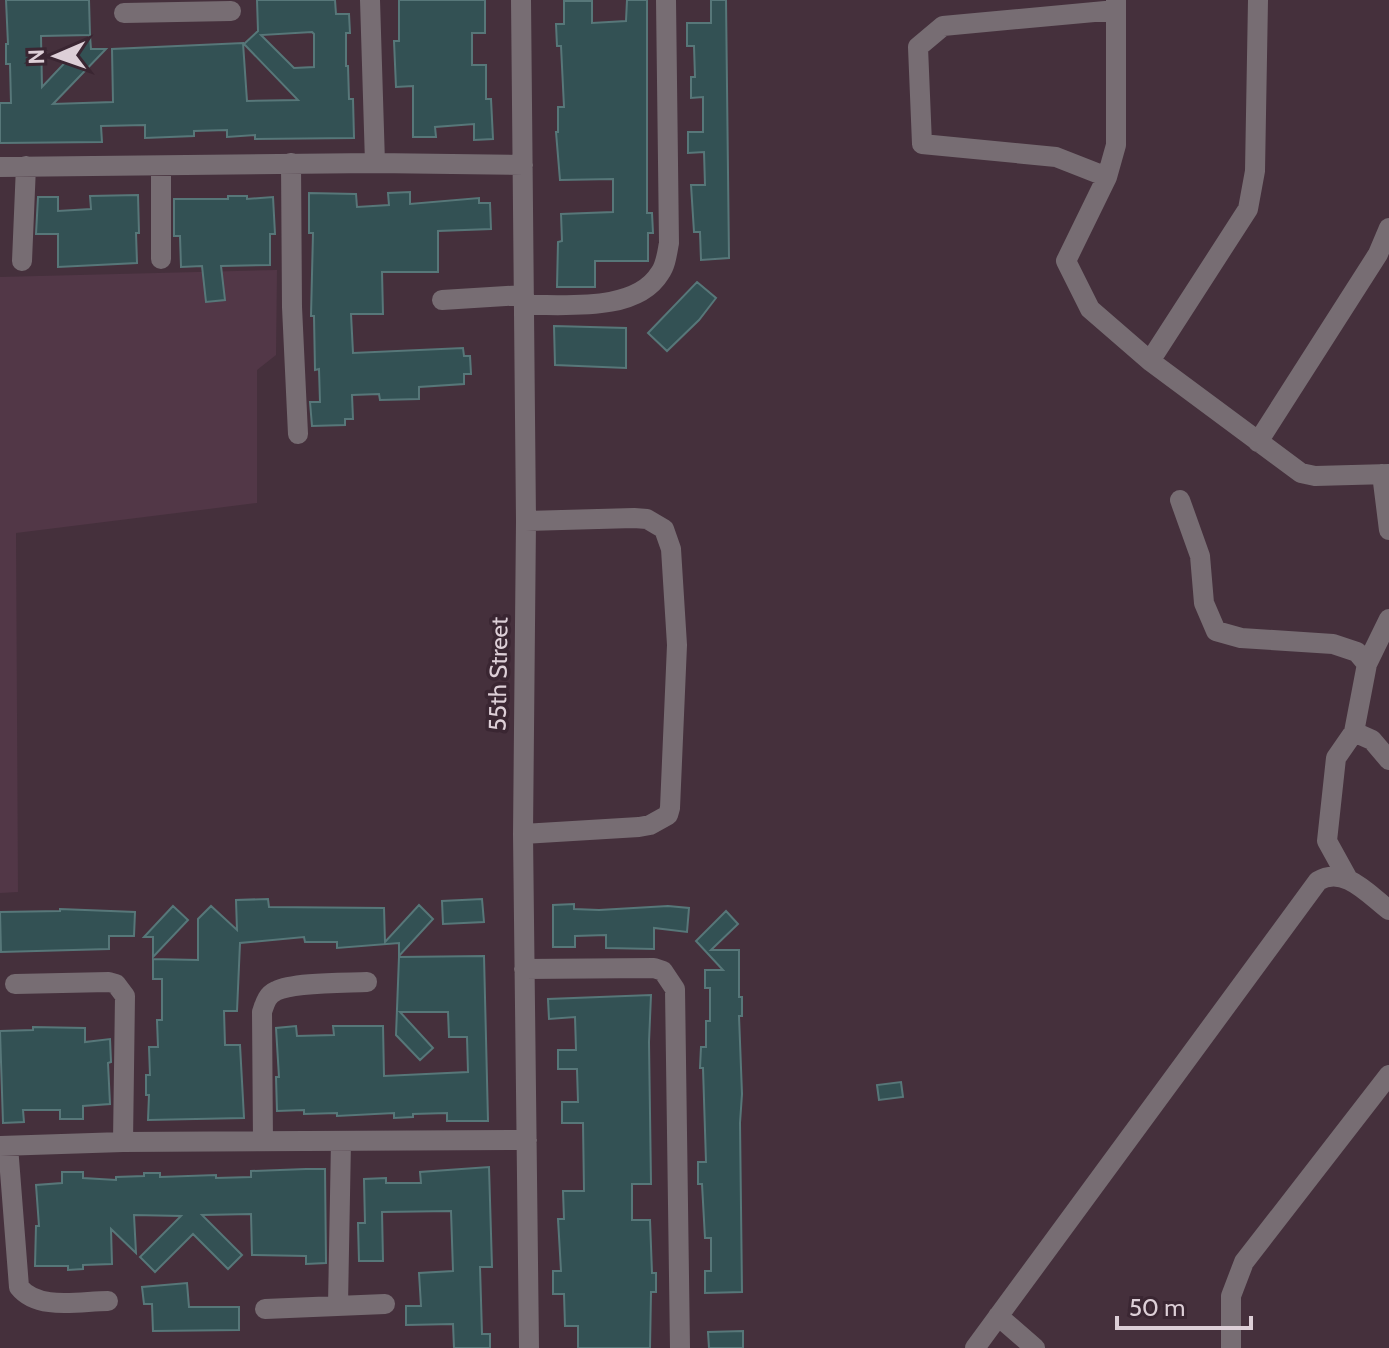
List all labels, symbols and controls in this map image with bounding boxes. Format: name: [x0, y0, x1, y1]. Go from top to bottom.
north arrow: [16, 16, 96, 96]
text: N: [23, 48, 50, 65]
street label: 55th Street: [483, 617, 513, 731]
scale bar: [1117, 1280, 1251, 1330]
text: 50 m: [1129, 1293, 1185, 1322]

